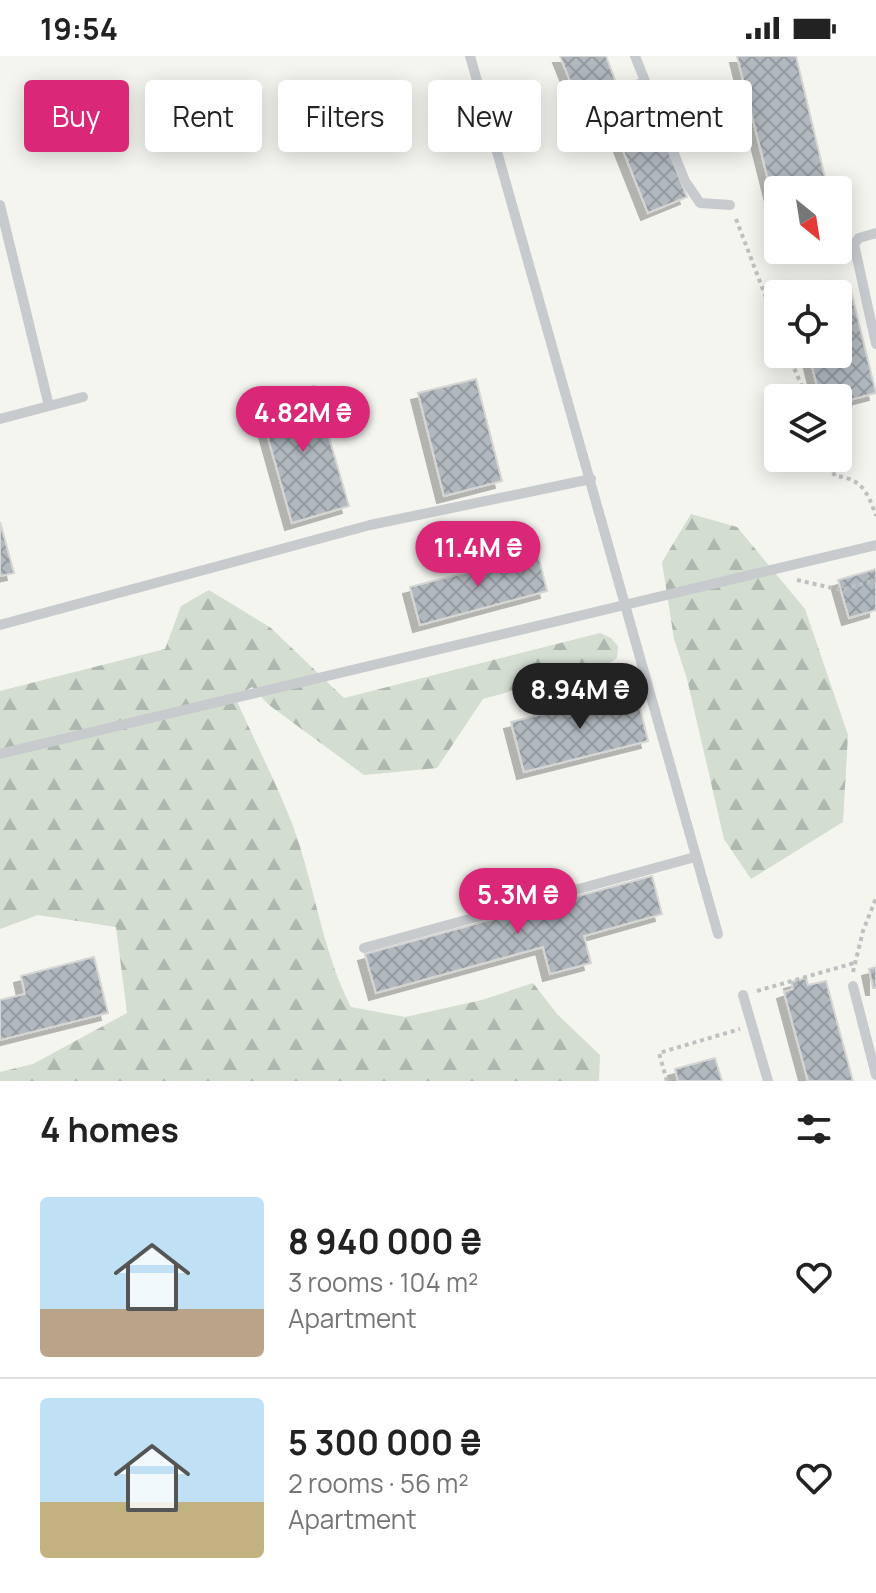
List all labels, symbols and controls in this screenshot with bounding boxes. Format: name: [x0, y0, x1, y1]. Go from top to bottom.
text: 19:54: [40, 8, 118, 49]
chip: Buy: [24, 80, 129, 152]
chip: Rent: [145, 80, 262, 152]
chip: Filters: [278, 80, 412, 152]
chip: New: [428, 80, 541, 152]
chip: Apartment: [557, 80, 752, 152]
north arrow: [764, 176, 852, 264]
map controls: [764, 176, 852, 472]
button: locate: [764, 280, 852, 368]
button: layers: [764, 384, 852, 472]
pin: 4.82M ₴: [229, 386, 377, 454]
text: 4.82M ₴: [254, 394, 352, 430]
pin: 11.4M ₴: [404, 521, 552, 589]
text: 11.4M ₴: [433, 529, 523, 565]
pin: 8.94M ₴: [506, 663, 654, 731]
text: 8.94M ₴: [530, 671, 630, 707]
pin: 5.3M ₴: [453, 868, 583, 936]
text: 5.3M ₴: [477, 876, 559, 912]
text: 4 homes: [40, 1106, 179, 1152]
icon: filters: [792, 1107, 836, 1151]
text: 8 940 000 ₴: [288, 1218, 482, 1264]
icon: home: [104, 1229, 200, 1325]
icon: heart: [792, 1255, 836, 1299]
text: 3 rooms · 104 m²: [288, 1264, 478, 1300]
text: Apartment: [288, 1300, 417, 1336]
text: 5 300 000 ₴: [288, 1419, 481, 1465]
icon: home: [104, 1430, 200, 1526]
icon: heart: [792, 1456, 836, 1500]
text: 2 rooms · 56 m²: [288, 1465, 469, 1501]
text: Apartment: [288, 1501, 417, 1537]

